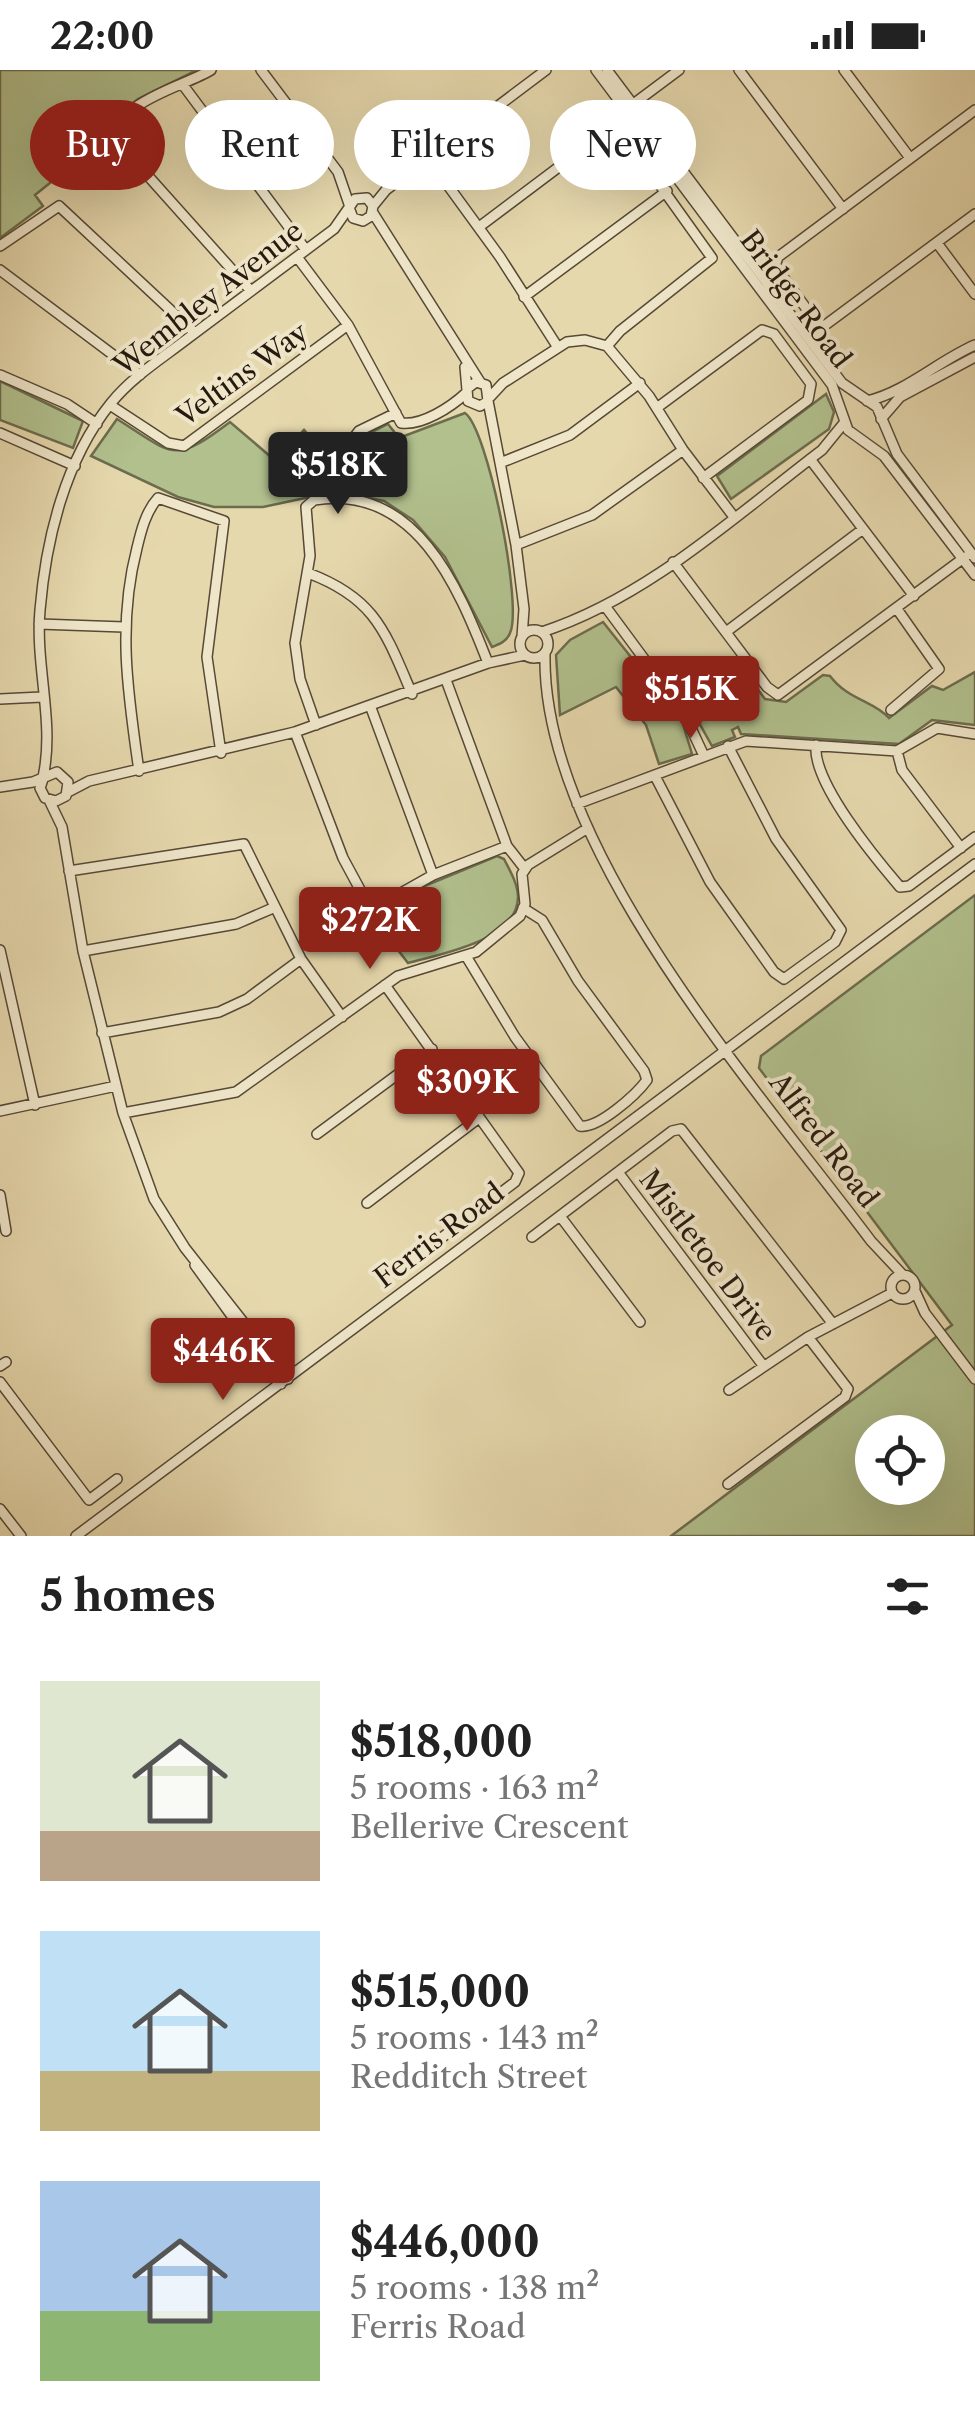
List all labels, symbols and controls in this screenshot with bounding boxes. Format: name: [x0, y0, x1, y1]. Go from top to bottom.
text: 22:00: [50, 12, 155, 59]
chip: Buy: [30, 100, 165, 190]
chip: Rent: [185, 100, 334, 190]
chip: Filters: [354, 100, 530, 190]
chip: New: [550, 100, 696, 190]
street label: Wembley Avenue: [106, 214, 309, 383]
street label: Bridge Road: [733, 223, 859, 375]
street label: Veltins Way: [169, 315, 315, 434]
pin: $518K: [268, 432, 408, 517]
text: $518K: [290, 445, 386, 484]
pin: $515K: [621, 656, 761, 741]
text: $515K: [644, 669, 738, 708]
pin: $272K: [300, 887, 440, 972]
text: $272K: [321, 900, 419, 939]
pin: $309K: [397, 1049, 537, 1134]
text: $309K: [417, 1062, 518, 1101]
street label: Alfred Road: [762, 1065, 886, 1214]
street label: Mistletoe Drive: [633, 1163, 783, 1347]
street label: Ferris Road: [367, 1175, 511, 1295]
pin: $446K: [153, 1318, 293, 1403]
text: $446K: [173, 1331, 273, 1370]
map controls: [855, 1415, 945, 1505]
button: locate: [855, 1415, 945, 1505]
icon: filters: [880, 1569, 935, 1624]
text: 5 homes: [40, 1570, 216, 1622]
text: $518,000: [350, 1716, 533, 1768]
icon: home: [120, 1721, 240, 1841]
text: 5 rooms · 163 m²: [350, 1768, 599, 1807]
text: Bellerive Crescent: [350, 1807, 629, 1846]
text: $515,000: [350, 1966, 530, 2018]
icon: home: [120, 1971, 240, 2091]
text: 5 rooms · 143 m²: [350, 2018, 599, 2057]
text: Redditch Street: [350, 2057, 587, 2096]
text: $446,000: [350, 2216, 540, 2268]
icon: home: [120, 2221, 240, 2341]
text: 5 rooms · 138 m²: [350, 2268, 599, 2307]
text: Ferris Road: [350, 2307, 526, 2346]

